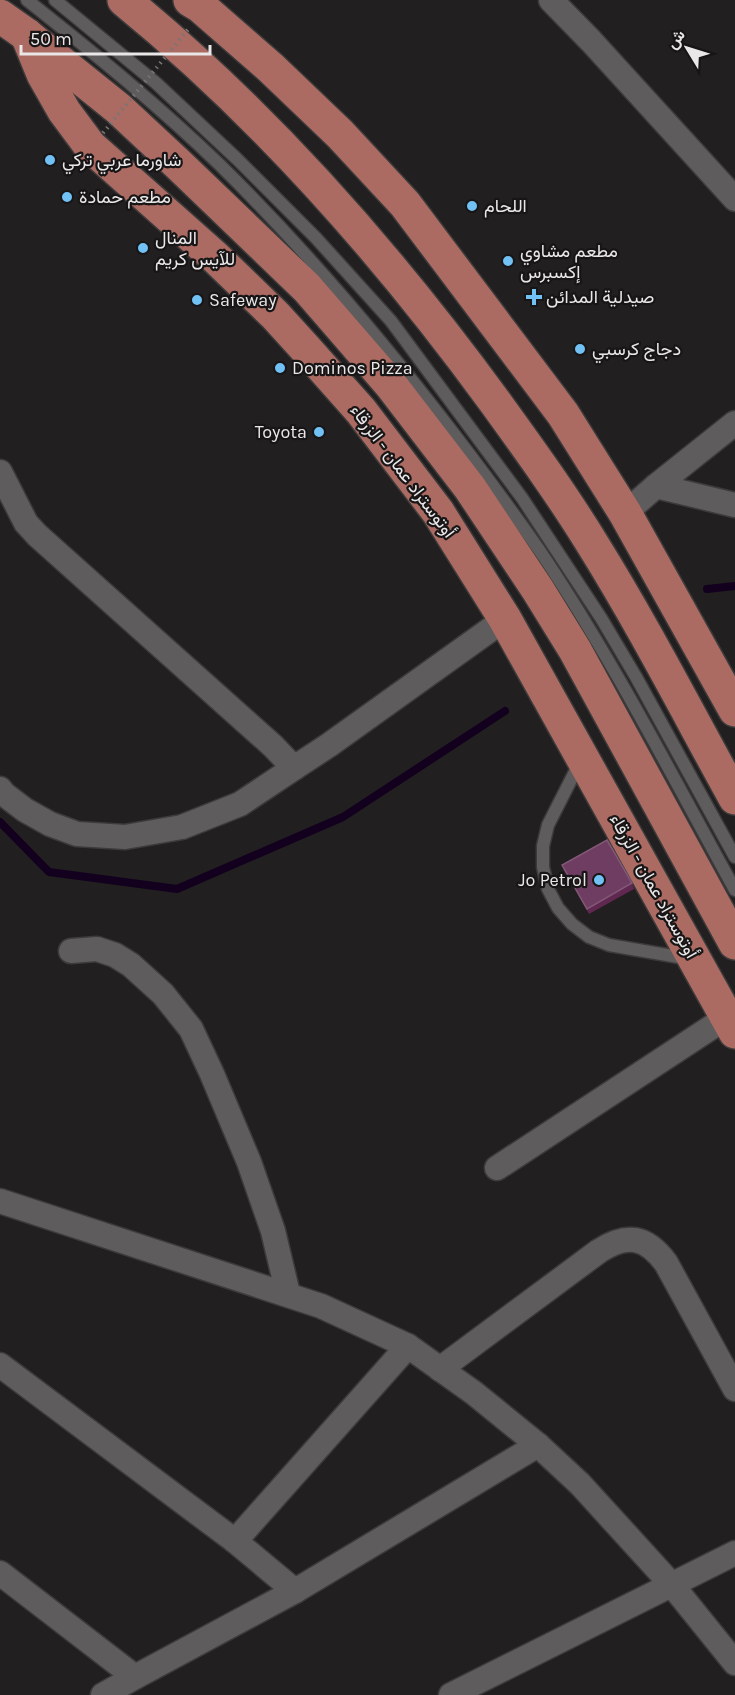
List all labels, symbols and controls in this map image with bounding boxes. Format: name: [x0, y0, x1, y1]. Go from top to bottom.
scale bar: [21, 18, 210, 56]
north arrow: [657, 18, 717, 78]
text: ش: [662, 26, 689, 53]
text: 50 m: [30, 28, 72, 50]
place label: شاورما عربي تركي: [62, 149, 182, 175]
marker: شاورما عربي تركي: [43, 153, 57, 167]
place label: مطعم حمادة: [79, 186, 171, 209]
marker: مطعم حمادة: [60, 190, 74, 204]
place label: اللحام: [484, 195, 527, 218]
marker: اللحام: [465, 199, 479, 213]
place label: المنال للآيس كريم: [155, 227, 235, 271]
place label: مطعم مشاوي إكسبرس: [520, 240, 618, 284]
marker: المنال للآيس كريم: [136, 241, 150, 255]
marker: مطعم مشاوي إكسبرس: [501, 254, 515, 268]
place label: صيدلية المدائن: [546, 286, 654, 308]
place label: Safeway: [209, 289, 277, 311]
marker: صيدلية المدائن: [527, 290, 541, 304]
marker: Safeway: [190, 293, 204, 307]
place label: دجاج كرسبي: [592, 338, 681, 364]
marker: دجاج كرسبي: [573, 342, 587, 356]
place label: Dominos Pizza: [292, 357, 413, 379]
marker: Dominos Pizza: [273, 361, 287, 375]
street label: أوتوستراد عمان - الزرقاء: [346, 400, 460, 542]
place label: Toyota: [255, 421, 307, 443]
marker: Toyota: [312, 425, 326, 439]
street label: أوتوستراد عمان - الزرقاء: [605, 810, 703, 962]
place label: Jo Petrol: [518, 869, 587, 891]
marker: Jo Petrol: [592, 873, 606, 887]

